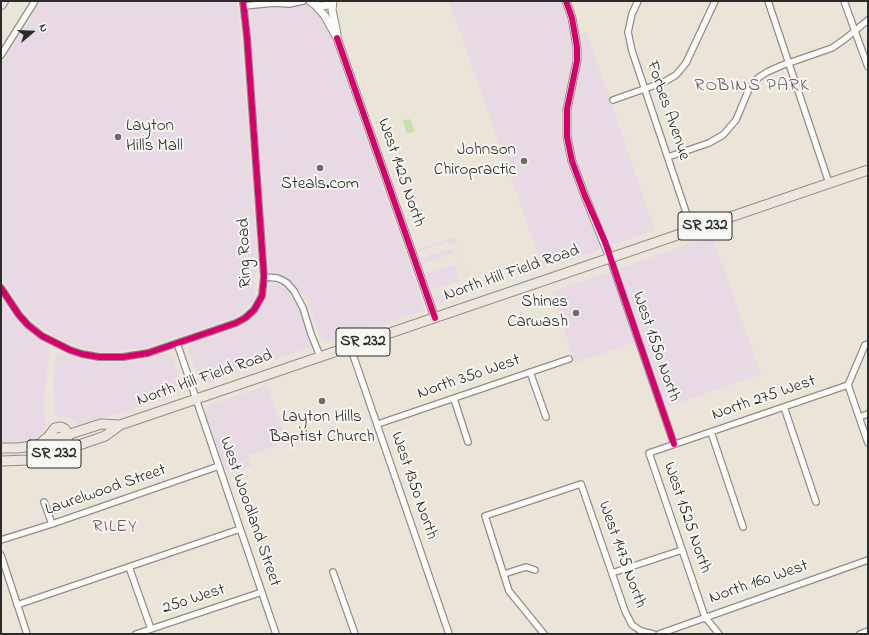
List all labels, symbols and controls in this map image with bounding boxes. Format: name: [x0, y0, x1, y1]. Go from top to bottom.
north arrow: [12, 12, 52, 52]
text: N: [35, 22, 52, 34]
street label: Forbes Avenue: [640, 59, 694, 163]
district label: ROBINS PARK: [694, 76, 810, 98]
street label: West 1425 North: [372, 116, 428, 230]
place label: Layton Hills Mall: [126, 117, 183, 157]
marker: Layton Hills Mall: [113, 132, 123, 142]
place label: Johnson Chiropractic: [434, 141, 516, 181]
marker: Johnson Chiropractic: [519, 156, 529, 166]
marker: Steals.com: [315, 163, 325, 173]
place label: Steals.com: [281, 175, 359, 195]
road number: SR 232: [678, 212, 732, 240]
street label: Ring Road: [235, 218, 257, 288]
street label: North Hill Field Road: [442, 241, 582, 307]
street label: West 1550 North: [627, 289, 683, 405]
place label: Shines Carwash: [507, 293, 568, 333]
marker: Shines Carwash: [571, 308, 581, 318]
road number: SR 232: [336, 328, 390, 356]
street label: North Hill Field Road: [135, 346, 275, 412]
street label: North 350 West: [415, 351, 523, 405]
street label: North 275 West: [710, 372, 818, 426]
marker: Layton Hills Baptist Church: [317, 396, 327, 406]
place label: Layton Hills Baptist Church: [269, 408, 375, 448]
street label: West 1350 North: [385, 429, 441, 543]
street label: West Woodland Street: [214, 435, 284, 589]
road number: SR 232: [27, 440, 81, 468]
street label: West 1525 North: [657, 460, 715, 576]
street label: Laurelwood Street: [43, 461, 169, 521]
street label: West 1475 North: [592, 499, 650, 611]
district label: RILEY: [92, 517, 138, 539]
street label: North 160 West: [707, 557, 811, 609]
street label: 250 West: [160, 580, 228, 620]

